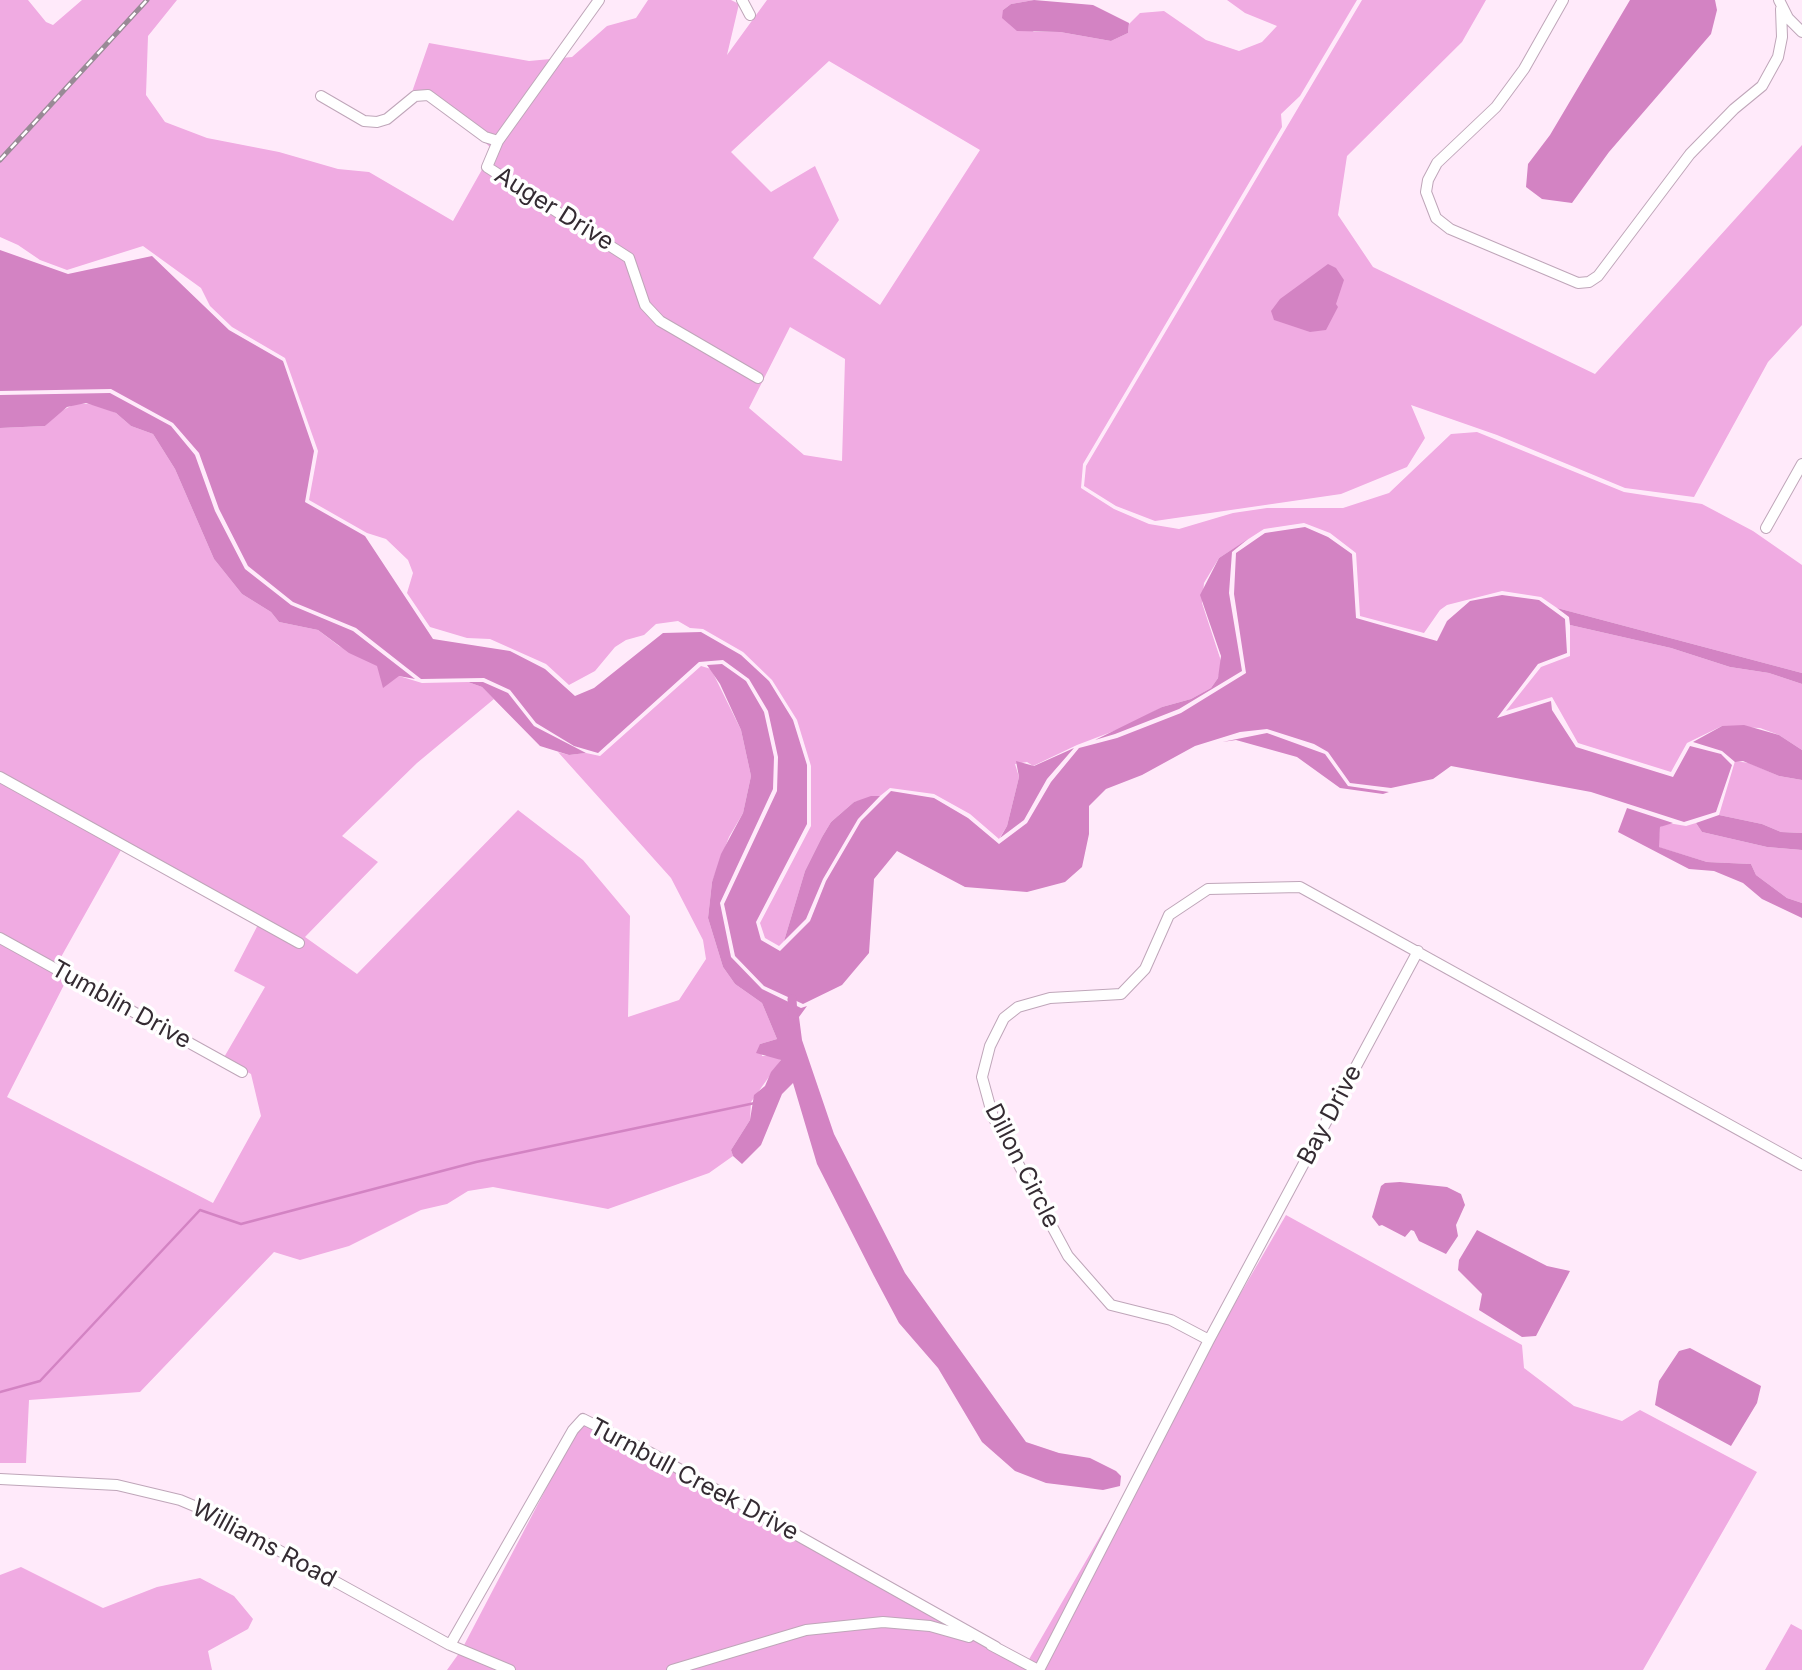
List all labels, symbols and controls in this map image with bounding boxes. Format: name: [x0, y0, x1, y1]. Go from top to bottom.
street label: Auger Drive: [489, 161, 619, 257]
street label: Tumblin Drive: [46, 955, 196, 1055]
street label: Bay Drive: [1292, 1060, 1368, 1170]
street label: Dillon Circle: [978, 1099, 1066, 1233]
street label: Turnbull Creek Drive: [585, 1413, 803, 1547]
street label: Williams Road: [187, 1494, 341, 1594]

